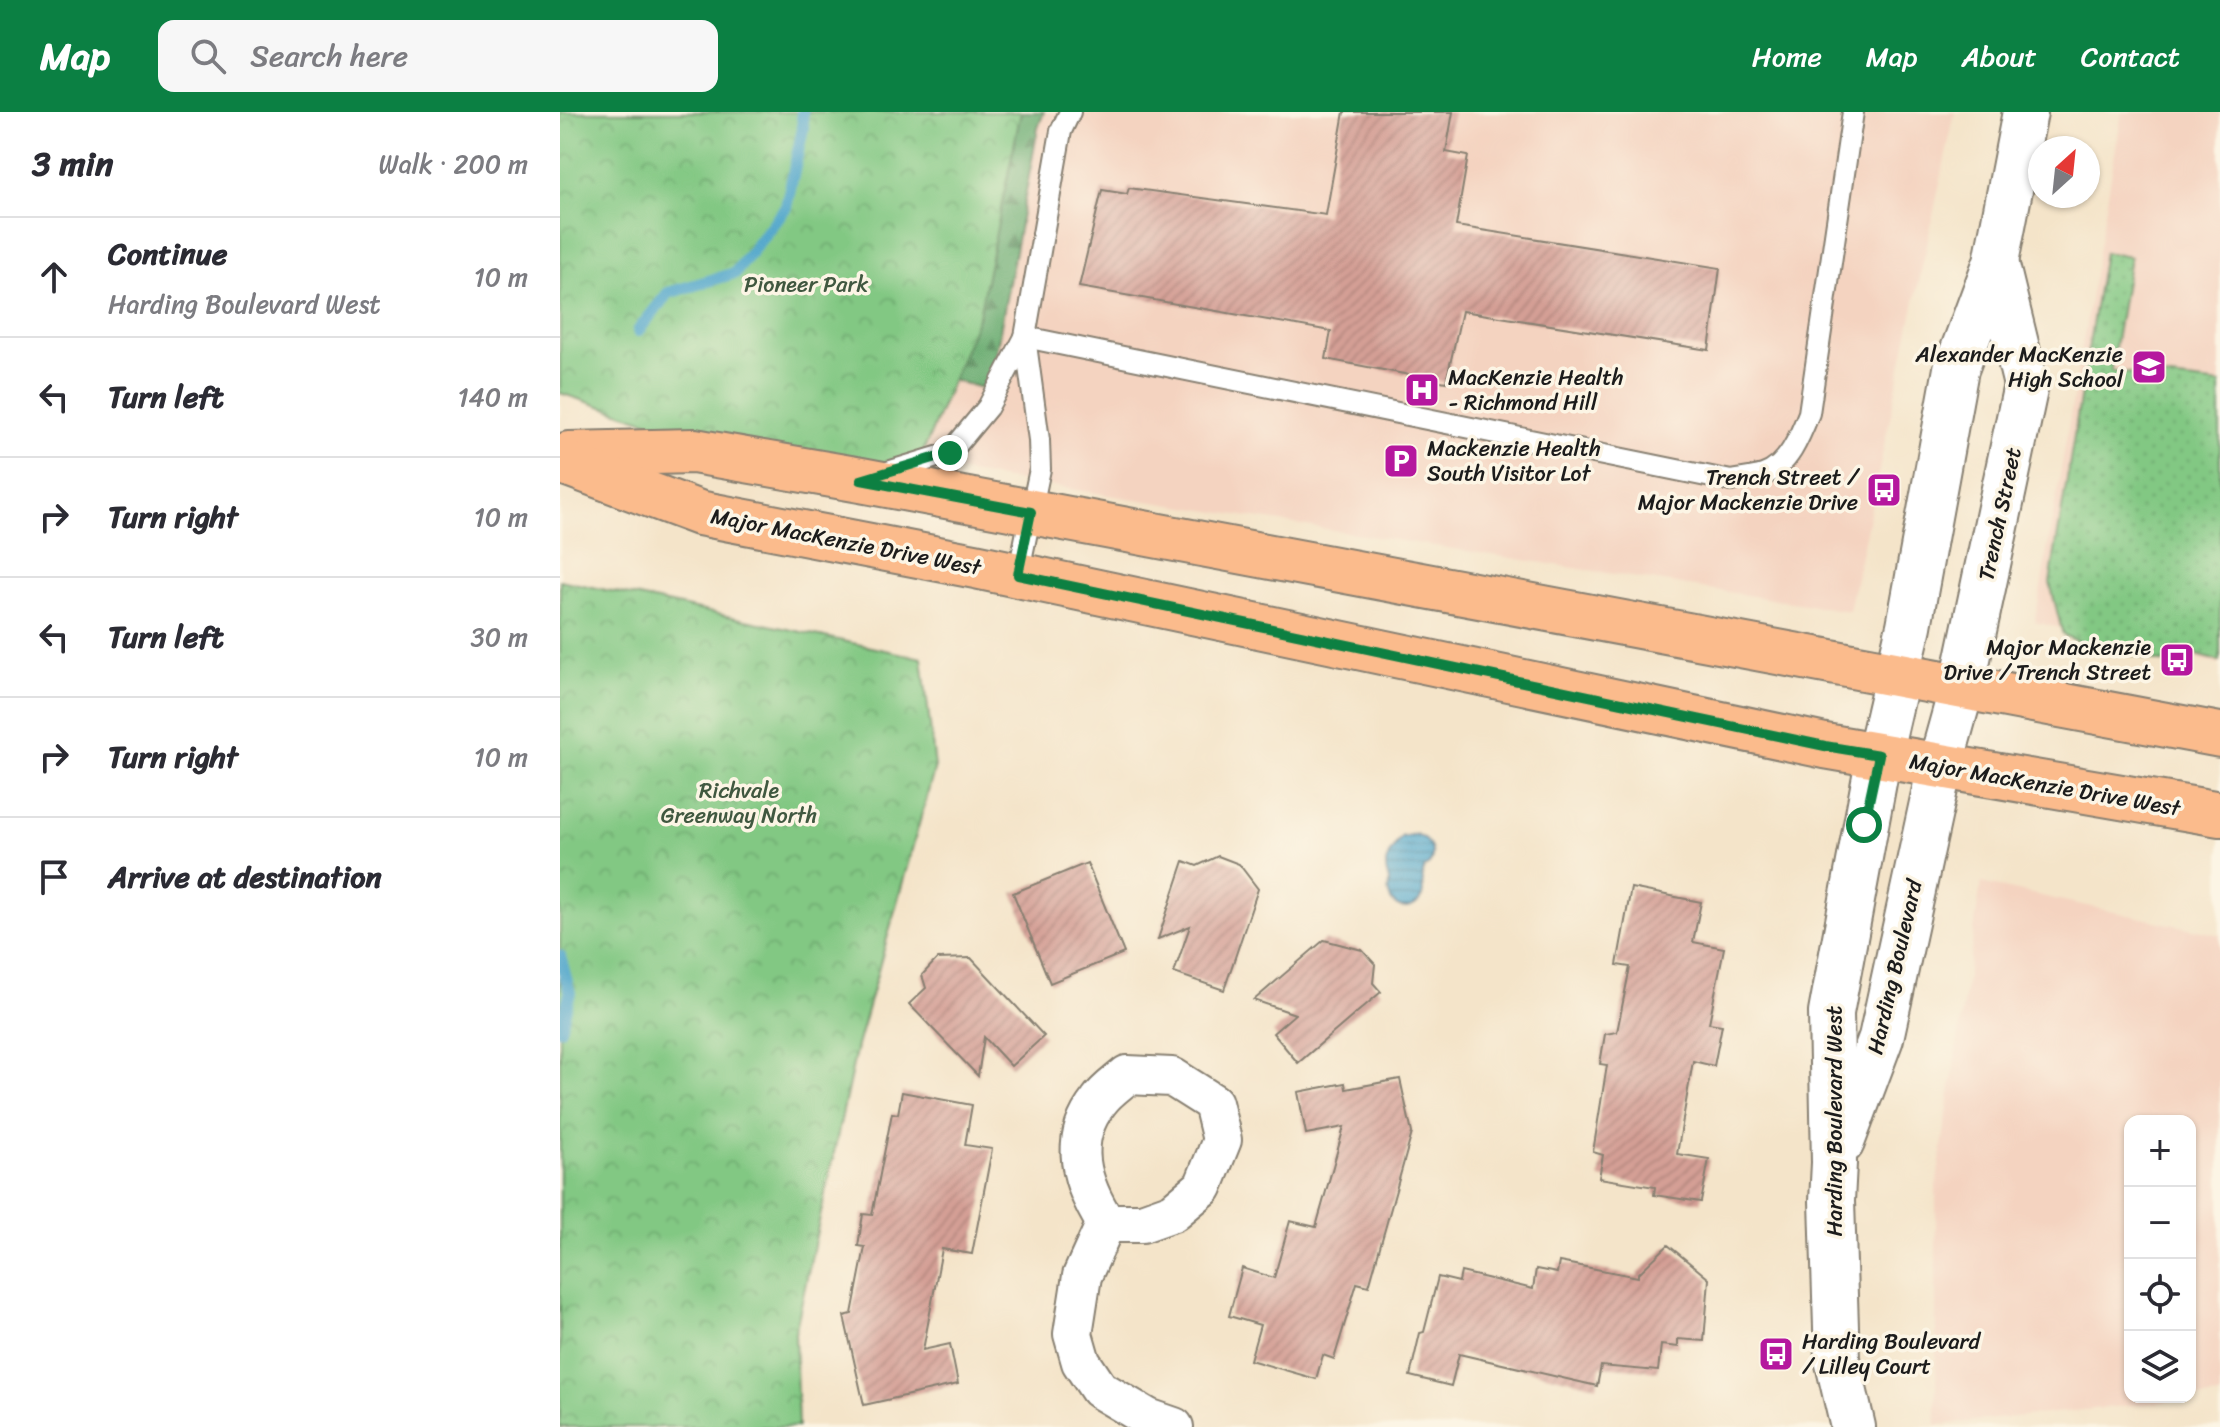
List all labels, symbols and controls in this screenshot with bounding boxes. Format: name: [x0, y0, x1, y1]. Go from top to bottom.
search box: [158, 20, 718, 92]
text: Map: [40, 23, 110, 90]
text: Search here: [250, 29, 408, 83]
text: Home: [1752, 32, 1822, 81]
text: Map: [1866, 32, 1917, 81]
text: About: [1961, 32, 2037, 81]
text: Contact: [2081, 32, 2180, 81]
icon: search: [186, 34, 230, 78]
text: 3 min: [32, 134, 113, 194]
north arrow: [2028, 136, 2100, 208]
text: Walk · 200 m: [379, 141, 528, 187]
text: Continue: [108, 227, 227, 281]
text: 10 m: [474, 254, 528, 300]
icon: ahead: [32, 255, 76, 299]
park label: Pioneer Park: [744, 265, 868, 304]
text: Harding Boulevard West: [108, 281, 381, 327]
place label: Alexander MacKenzie High School: [1914, 335, 2124, 399]
school or university icon: Alexander MacKenzie High School: [2130, 348, 2168, 386]
place label: MacKenzie Health - Richmond Hill: [1448, 358, 1623, 422]
text: Turn left: [108, 370, 224, 424]
hospital icon: MacKenzie Health - Richmond Hill: [1403, 371, 1441, 409]
text: 140 m: [457, 374, 528, 420]
icon: left: [32, 375, 76, 419]
place label: Mackenzie Health South Visitor Lot: [1427, 429, 1601, 493]
route end: [932, 435, 968, 471]
parking icon: Mackenzie Health South Visitor Lot: [1382, 442, 1420, 480]
street label: Trench Street: [1966, 443, 2033, 584]
place label: Trench Street / Major Mackenzie Drive: [1638, 458, 1861, 522]
bus stop icon: Trench Street / Major Mackenzie Drive: [1865, 471, 1903, 509]
text: Turn right: [108, 490, 238, 544]
text: 10 m: [474, 494, 528, 540]
icon: right: [32, 495, 76, 539]
street label: Major MacKenzie Drive West: [707, 496, 985, 587]
text: Turn left: [108, 610, 224, 664]
text: 30 m: [471, 614, 528, 660]
icon: left: [32, 615, 76, 659]
place label: Major Mackenzie Drive / Trench Street: [1944, 628, 2151, 692]
bus stop icon: Major Mackenzie Drive / Trench Street: [2158, 641, 2196, 679]
text: Turn right: [108, 730, 238, 784]
text: 10 m: [474, 734, 528, 780]
icon: right: [32, 735, 76, 779]
street label: Major MacKenzie Drive West: [1906, 741, 2185, 828]
park label: Richvale Greenway North: [661, 771, 817, 835]
route start: [1846, 807, 1882, 843]
text: Arrive at destination: [108, 850, 382, 904]
icon: arrive: [32, 855, 76, 899]
street label: Harding Boulevard: [1855, 875, 1934, 1058]
street label: Harding Boulevard West: [1815, 1005, 1854, 1236]
map controls: [2124, 1115, 2196, 1403]
button: +: [2124, 1115, 2196, 1187]
button: −: [2124, 1187, 2196, 1259]
button: locate: [2124, 1259, 2196, 1331]
place label: Harding Boulevard / Lilley Court: [1802, 1322, 1982, 1386]
button: layers: [2124, 1331, 2196, 1403]
bus stop icon: Harding Boulevard / Lilley Court: [1757, 1335, 1795, 1373]

